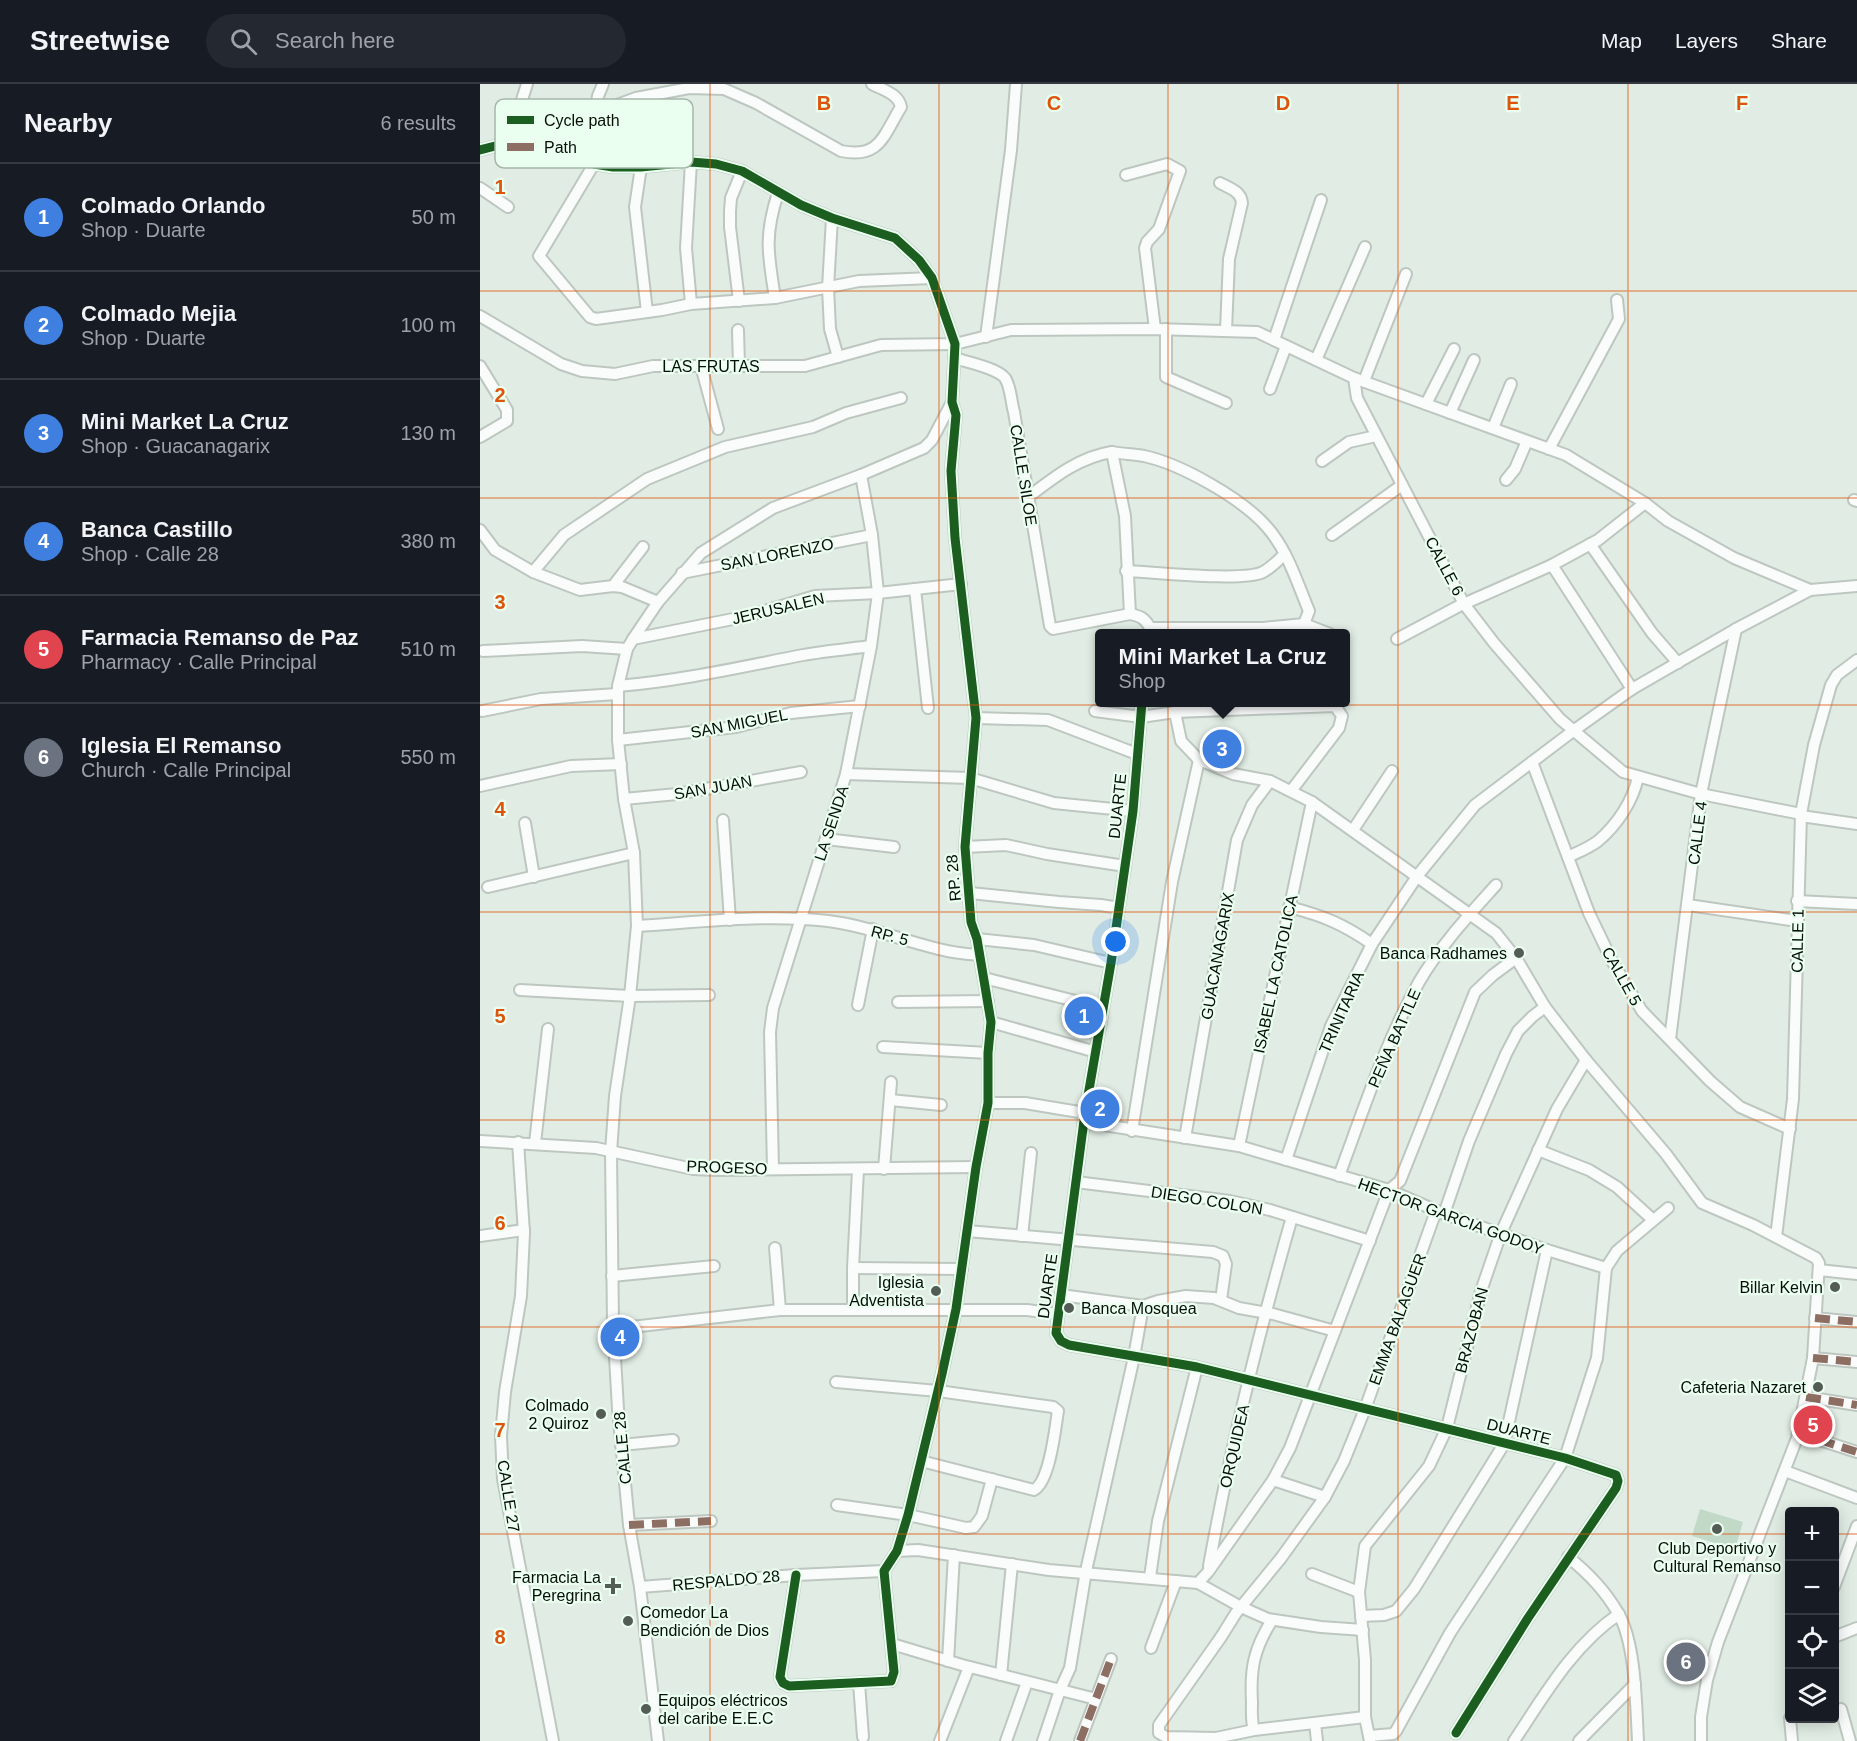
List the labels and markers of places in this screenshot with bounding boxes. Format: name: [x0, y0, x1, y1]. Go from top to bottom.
pin: 3: [1202, 726, 1242, 772]
place label: Banca Radhames: [1380, 945, 1507, 962]
marker: Banca Radhames: [1512, 946, 1526, 960]
pin: 1: [1064, 994, 1104, 1038]
pin: 2: [1080, 1086, 1120, 1132]
place label: Iglesia Adventista: [849, 1274, 924, 1309]
place label: Billar Kelvin: [1739, 1279, 1823, 1296]
marker: Billar Kelvin: [1828, 1280, 1842, 1294]
marker: Iglesia Adventista: [929, 1284, 943, 1298]
place label: Banca Mosquea: [1081, 1300, 1197, 1317]
marker: Banca Mosquea: [1062, 1301, 1076, 1315]
pin: 4: [600, 1314, 640, 1360]
place label: Cafeteria Nazaret: [1681, 1379, 1807, 1396]
marker: Cafeteria Nazaret: [1811, 1380, 1825, 1394]
place label: Colmado 2 Quiroz: [525, 1397, 589, 1432]
pin: 5: [1794, 1402, 1832, 1448]
marker: Colmado 2 Quiroz: [594, 1407, 608, 1421]
marker: Club Deportivo y Cultural Remanso: [1710, 1522, 1724, 1536]
place label: Club Deportivo y Cultural Remanso: [1653, 1540, 1781, 1575]
place label: Farmacia La Peregrina: [512, 1569, 601, 1604]
marker: Farmacia La Peregrina: [606, 1579, 620, 1593]
place label: Comedor La Bendición de Dios: [640, 1604, 769, 1639]
marker: Comedor La Bendición de Dios: [621, 1614, 635, 1628]
pin: 6: [1666, 1640, 1706, 1684]
place label: Equipos eléctricos del caribe E.E.C: [658, 1692, 788, 1727]
marker: Equipos eléctricos del caribe E.E.C: [639, 1702, 653, 1716]

